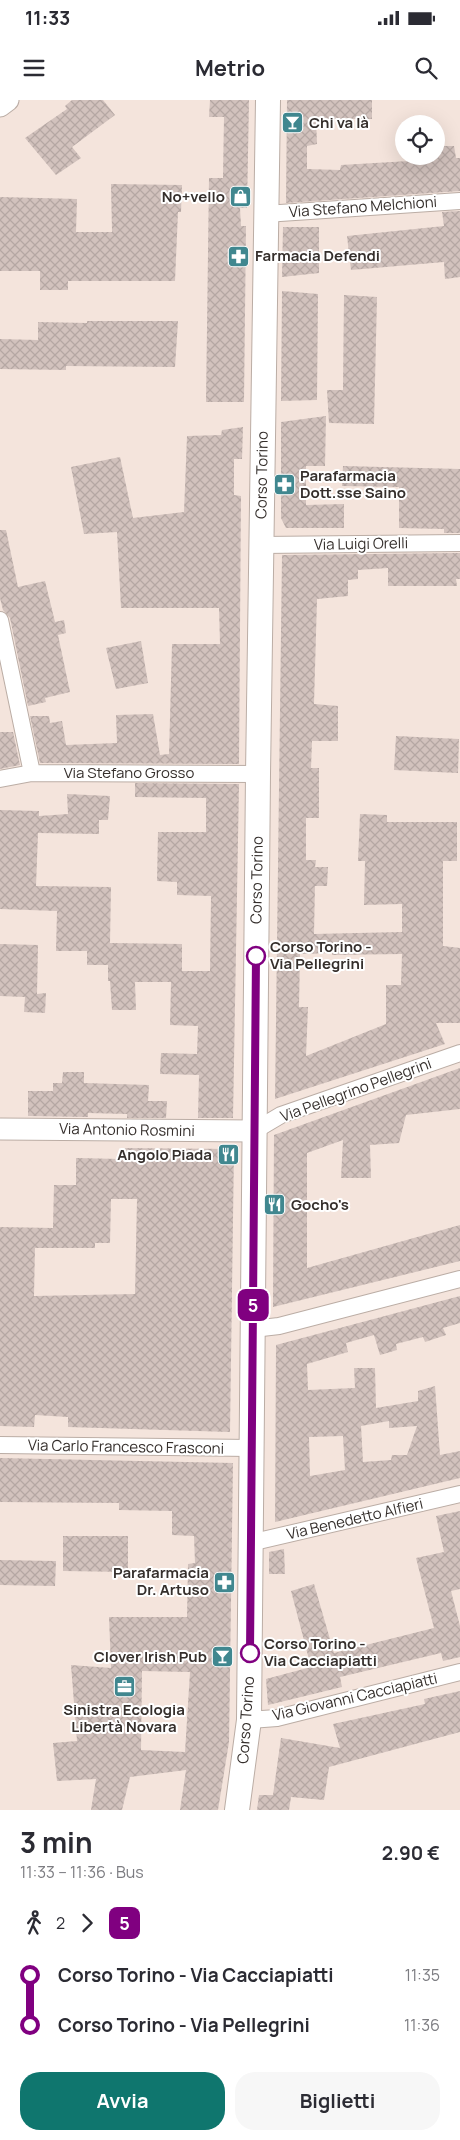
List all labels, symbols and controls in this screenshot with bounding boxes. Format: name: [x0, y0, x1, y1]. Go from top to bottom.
text: 11:33: [25, 5, 70, 31]
text: Metrio: [195, 53, 265, 83]
icon: menu: [20, 54, 48, 82]
icon: search: [412, 54, 440, 82]
bar icon: Chi va là: [281, 111, 305, 135]
place label: Chi va là: [309, 112, 369, 133]
map controls: [395, 115, 445, 165]
button: locate: [395, 115, 445, 165]
shop icon: No+vello: [229, 185, 253, 209]
place label: No+vello: [162, 186, 225, 207]
street label: Via Stefano Melchioni: [288, 191, 438, 222]
pharmacy icon: Farmacia Defendi: [227, 244, 251, 268]
place label: Farmacia Defendi: [255, 245, 380, 266]
street label: Corso Torino: [250, 431, 273, 519]
place label: Parafarmacia Dott.sse Saino: [300, 465, 406, 503]
pharmacy icon: Parafarmacia Dott.sse Saino: [272, 473, 296, 497]
street label: Via Luigi Orelli: [314, 532, 408, 555]
street label: Via Stefano Grosso: [64, 762, 194, 783]
street label: Corso Torino: [245, 836, 268, 924]
place label: Corso Torino - Via Pellegrini: [270, 936, 372, 974]
marker: Corso Torino - Via Pellegrini: [246, 946, 266, 966]
street label: Via Pellegrino Pellegrini: [277, 1052, 434, 1127]
street label: Via Antonio Rosmini: [59, 1118, 195, 1141]
restaurant icon: Angolo Piada: [216, 1143, 240, 1167]
place label: Angolo Piada: [117, 1144, 212, 1165]
restaurant icon: Gocho's: [263, 1193, 287, 1217]
place label: Gocho's: [291, 1194, 349, 1215]
line badge: 5: [237, 1289, 269, 1321]
text: 5: [248, 1293, 258, 1317]
street label: Via Carlo Francesco Frasconi: [28, 1434, 224, 1459]
street label: Via Benedetto Alfieri: [285, 1493, 425, 1544]
place label: Parafarmacia Dr. Artuso: [113, 1562, 209, 1600]
pharmacy icon: Parafarmacia Dr. Artuso: [213, 1570, 237, 1594]
place label: Corso Torino - Via Cacciapiatti: [264, 1633, 377, 1671]
marker: Corso Torino - Via Cacciapiatti: [240, 1643, 260, 1663]
bar icon: Clover Irish Pub: [211, 1645, 235, 1669]
place label: Clover Irish Pub: [94, 1646, 207, 1667]
street label: Via Giovanni Cacciapiatti: [270, 1667, 439, 1726]
office icon: Sinistra Ecologia Libertà Novara: [112, 1675, 136, 1699]
street label: Corso Torino: [232, 1675, 259, 1764]
place label: Sinistra Ecologia Libertà Novara: [63, 1699, 185, 1737]
text: 3 min: [20, 1823, 92, 1861]
text: 2.90 €: [382, 1840, 440, 1866]
text: 11:33 – 11:36 · Bus: [20, 1861, 144, 1883]
icon: walk: [20, 1909, 48, 1937]
icon: forward: [73, 1909, 101, 1937]
text: 5: [119, 1911, 130, 1935]
text: 2: [56, 1912, 65, 1934]
text: Corso Torino - Via Cacciapiatti: [58, 1962, 334, 1988]
text: 11:35: [405, 1964, 440, 1986]
text: Corso Torino - Via Pellegrini: [58, 2012, 310, 2038]
text: 11:36: [404, 2014, 440, 2036]
button: Avvia: [20, 2072, 225, 2130]
button: Biglietti: [235, 2072, 440, 2130]

